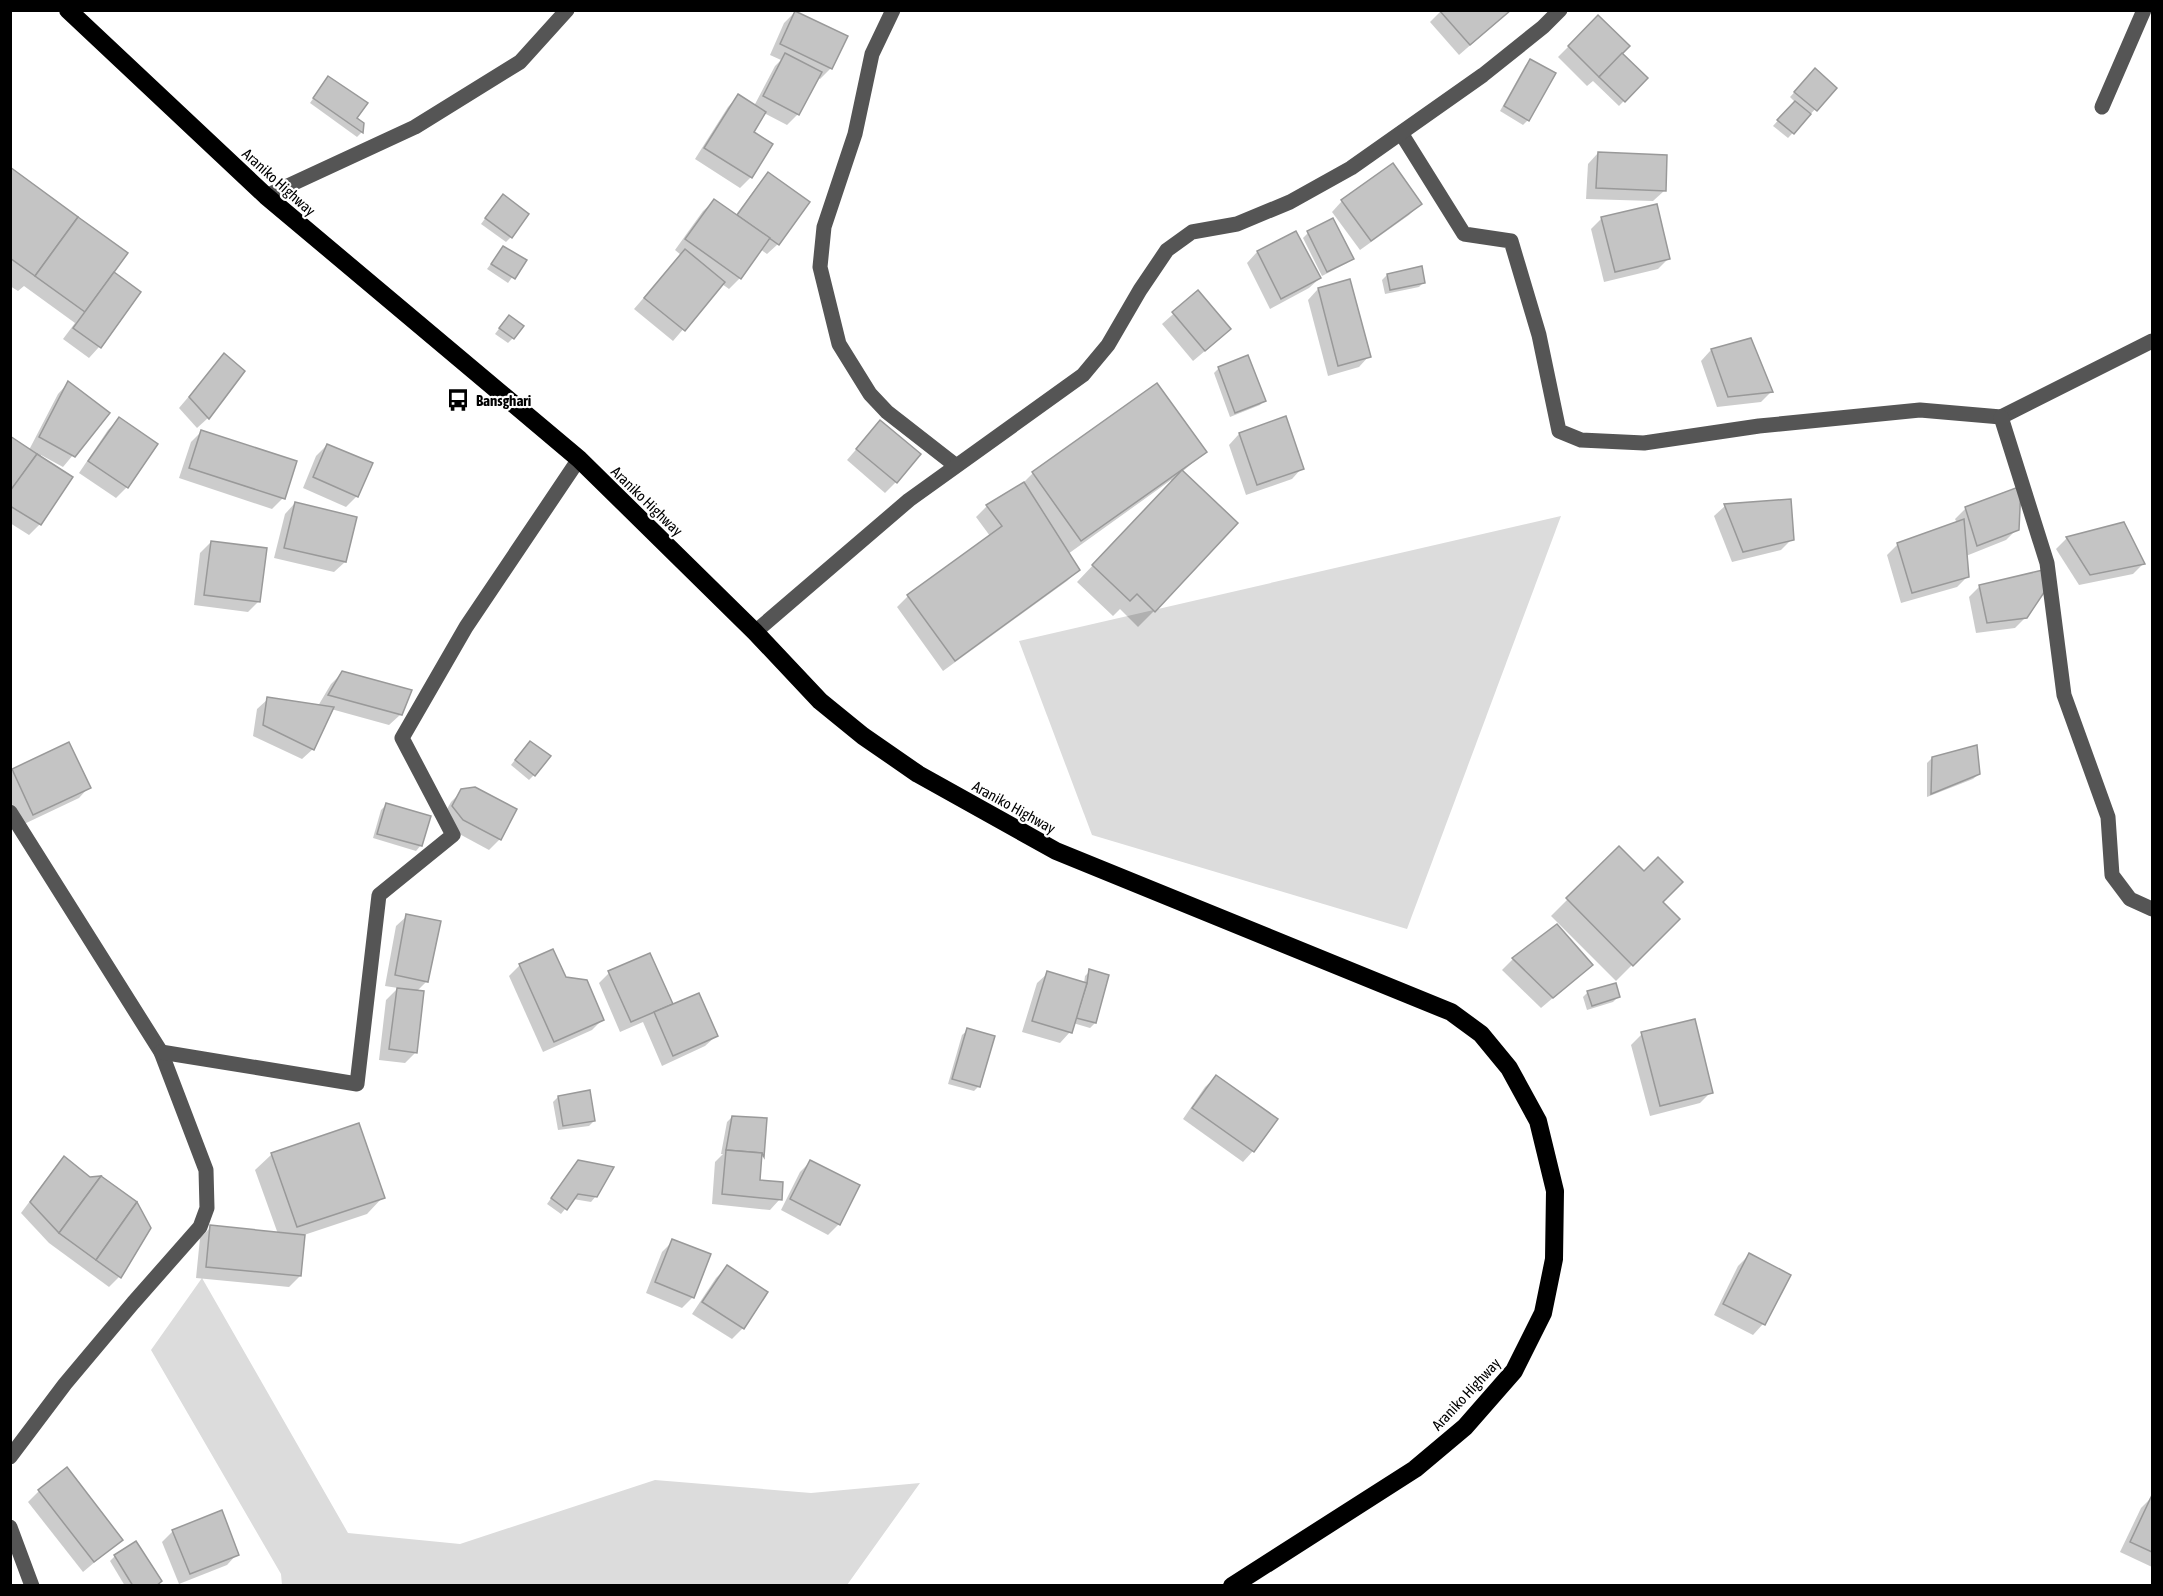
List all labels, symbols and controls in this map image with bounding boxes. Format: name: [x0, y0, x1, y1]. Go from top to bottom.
street label: Araniko Highway: [239, 145, 319, 219]
bus stop icon: Bansghari: [445, 387, 471, 413]
place label: Bansghari: [476, 392, 531, 409]
street label: Araniko Highway: [608, 463, 686, 539]
street label: Araniko Highway: [969, 777, 1059, 837]
street label: Araniko Highway: [1428, 1354, 1504, 1434]

